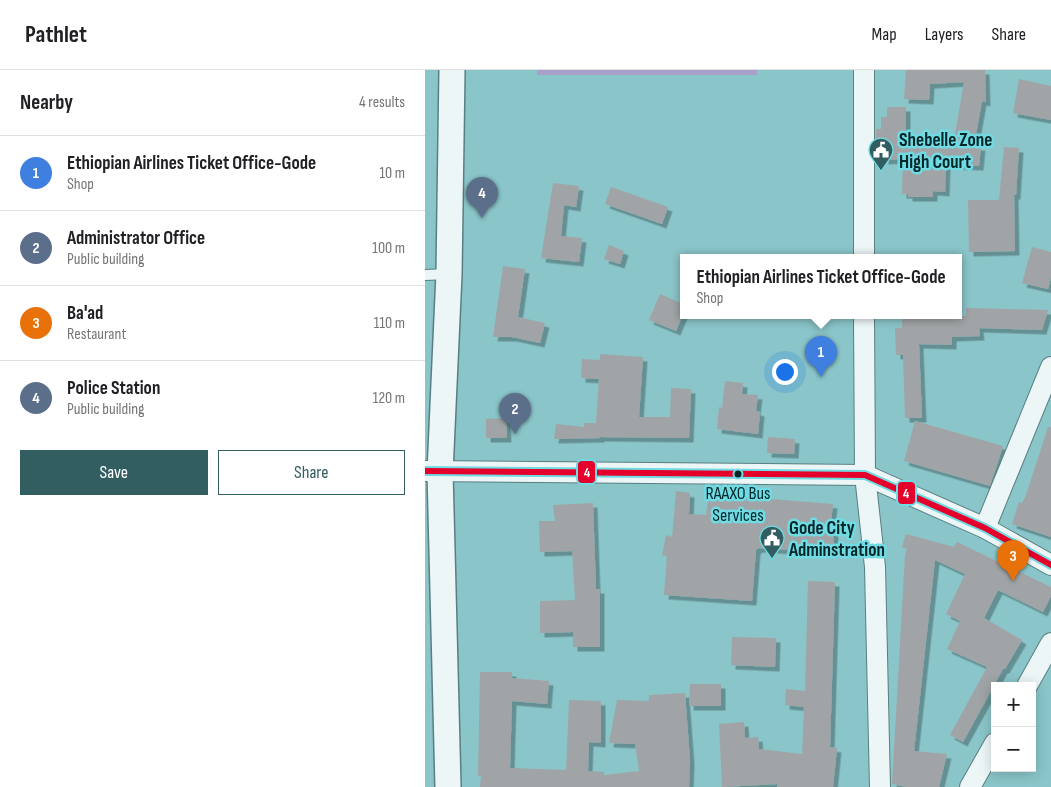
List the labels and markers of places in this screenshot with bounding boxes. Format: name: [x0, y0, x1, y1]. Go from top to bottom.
place label: Shebelle Zone High Court: [899, 129, 992, 174]
public building icon: Shebelle Zone High Court: [868, 137, 894, 171]
pin: 4: [466, 177, 498, 218]
pin: 1: [805, 336, 837, 377]
pin: 2: [499, 393, 531, 434]
marker: RAAXO Bus Services: [733, 469, 743, 479]
place label: RAAXO Bus Services: [705, 483, 771, 526]
place label: Gode City Adminstration: [788, 517, 885, 562]
public building icon: Gode City Adminstration: [759, 525, 785, 559]
pin: 3: [997, 540, 1029, 581]

